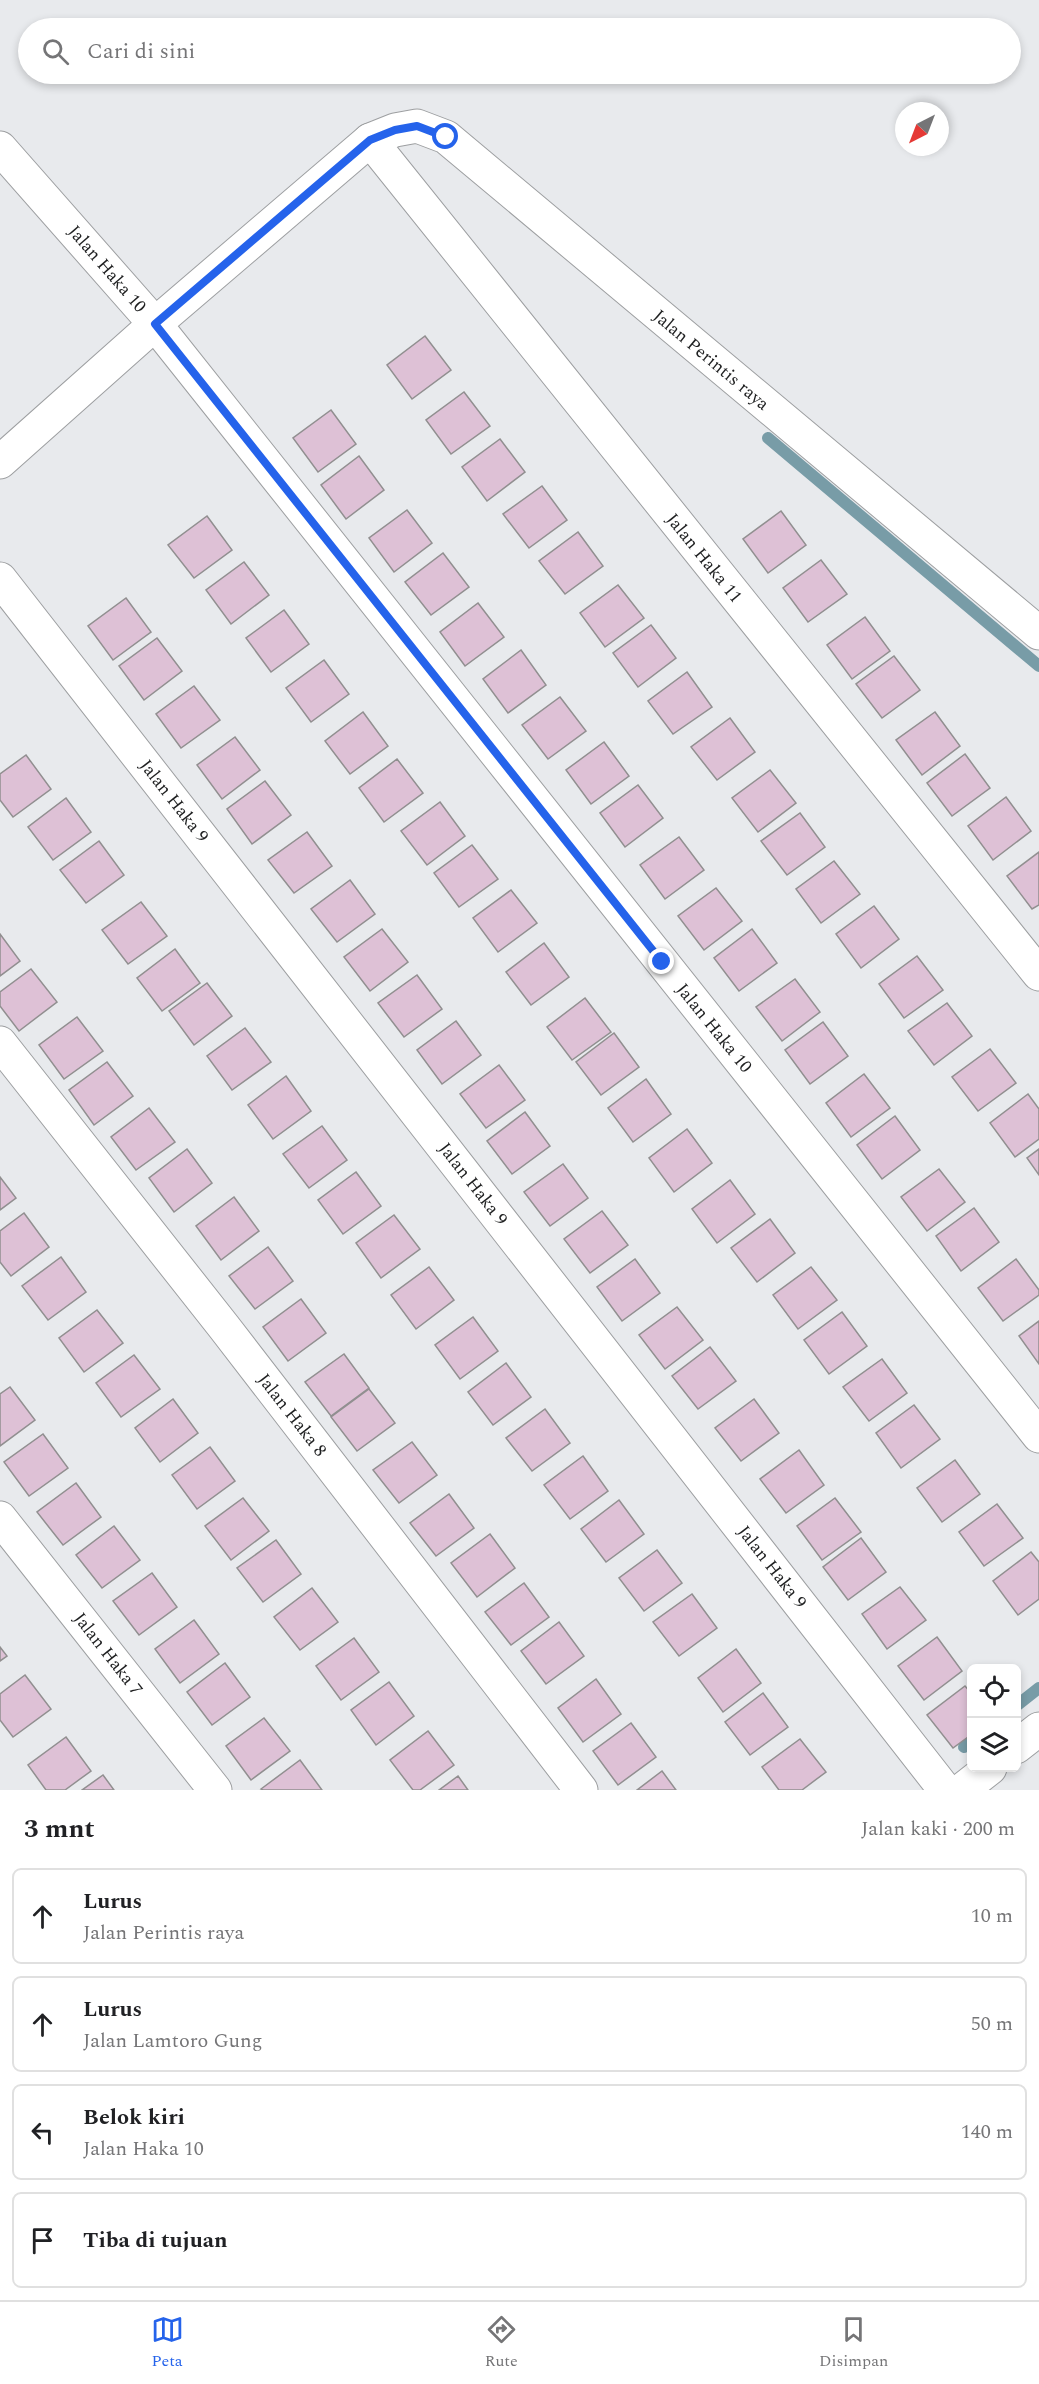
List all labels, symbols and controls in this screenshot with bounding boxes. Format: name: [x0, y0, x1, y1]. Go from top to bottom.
search box: [18, 18, 1021, 84]
icon: search: [39, 35, 72, 68]
text: Cari di sini: [87, 35, 196, 68]
north arrow: [895, 102, 949, 156]
route start: [432, 123, 458, 149]
street label: Jalan Haka 10: [61, 219, 153, 319]
street label: Jalan Perintis raya: [647, 303, 775, 417]
street label: Jalan Haka 11: [659, 507, 749, 609]
street label: Jalan Haka 9: [133, 753, 215, 849]
route end: [648, 948, 674, 974]
street label: Jalan Haka 10: [669, 977, 759, 1079]
street label: Jalan Haka 9: [432, 1136, 514, 1232]
street label: Jalan Haka 8: [251, 1367, 333, 1463]
street label: Jalan Haka 9: [731, 1519, 813, 1615]
street label: Jalan Haka 7: [67, 1606, 149, 1702]
map controls: [967, 1664, 1021, 1772]
button: locate: [967, 1664, 1021, 1718]
button: layers: [967, 1718, 1021, 1772]
text: 3 mnt: [24, 1809, 95, 1849]
text: Jalan kaki · 200 m: [861, 1814, 1015, 1844]
text: Lurus: [83, 1885, 142, 1918]
icon: ahead: [26, 1900, 59, 1933]
text: 10 m: [971, 1901, 1013, 1931]
text: Jalan Perintis raya: [83, 1918, 244, 1948]
text: Lurus: [83, 1993, 142, 2026]
icon: ahead: [26, 2008, 59, 2041]
text: 50 m: [971, 2009, 1013, 2039]
text: Jalan Lamtoro Gung: [83, 2026, 262, 2056]
text: Belok kiri: [83, 2101, 185, 2134]
icon: left: [26, 2116, 59, 2149]
text: 140 m: [961, 2117, 1013, 2147]
text: Jalan Haka 10: [83, 2134, 204, 2164]
icon: arrive: [26, 2224, 59, 2257]
text: Tiba di tujuan: [83, 2224, 228, 2257]
tab: Peta: [151, 2313, 184, 2373]
tab: Rute: [485, 2313, 518, 2373]
tab: Disimpan: [819, 2313, 888, 2373]

